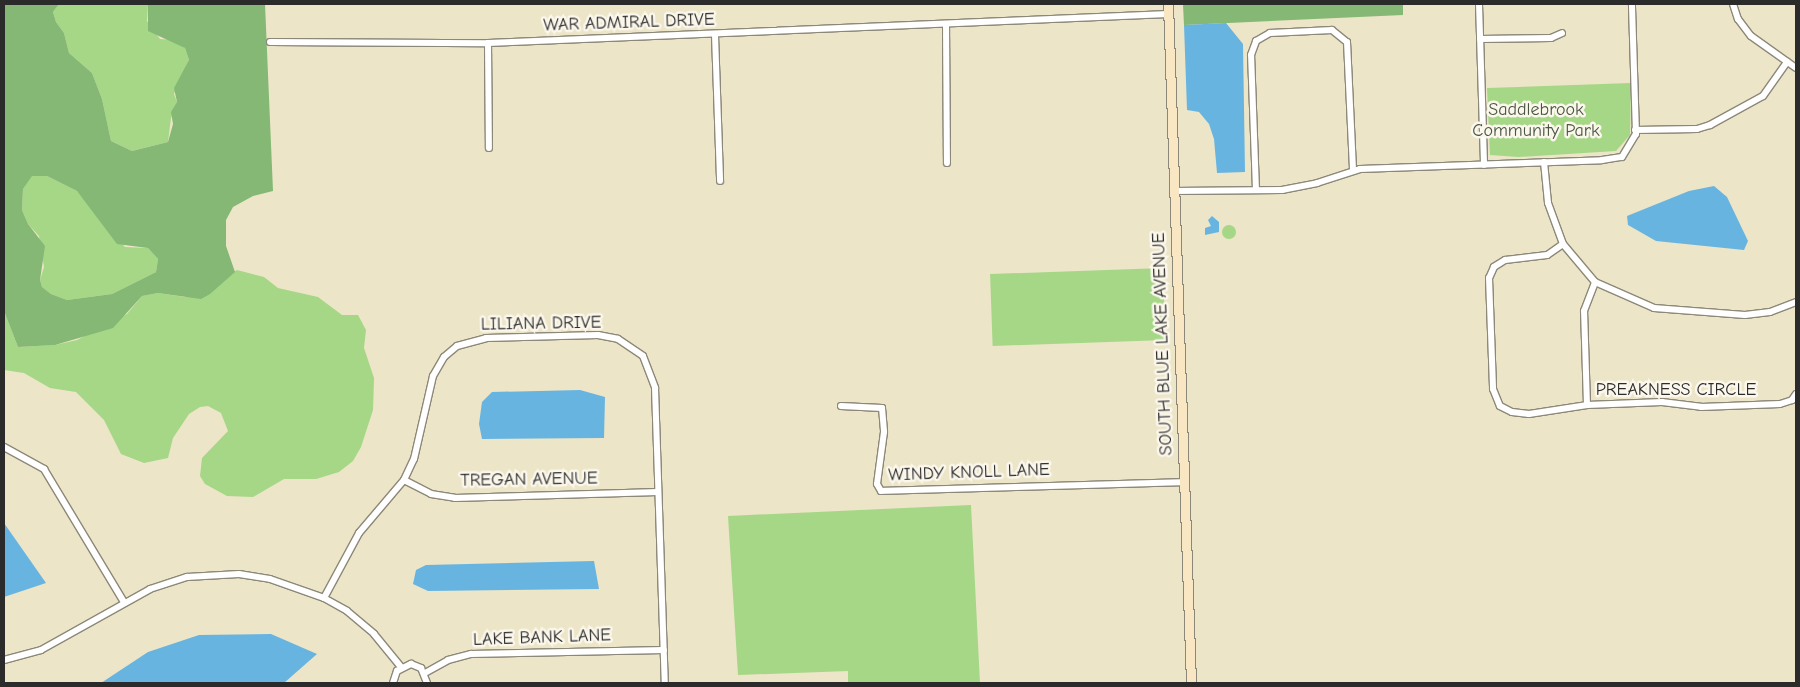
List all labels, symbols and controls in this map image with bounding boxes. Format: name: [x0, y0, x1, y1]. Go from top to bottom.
street label: WAR ADMIRAL DRIVE: [543, 9, 715, 37]
park label: Saddlebrook Community Park: [1472, 100, 1600, 142]
street label: SOUTH BLUE LAKE AVENUE: [1148, 232, 1178, 456]
street label: LILIANA DRIVE: [481, 312, 601, 336]
street label: PREAKNESS CIRCLE: [1596, 379, 1756, 401]
street label: WINDY KNOLL LANE: [888, 459, 1050, 487]
street label: TREGAN AVENUE: [460, 468, 598, 492]
street label: LAKE BANK LANE: [473, 625, 611, 651]

